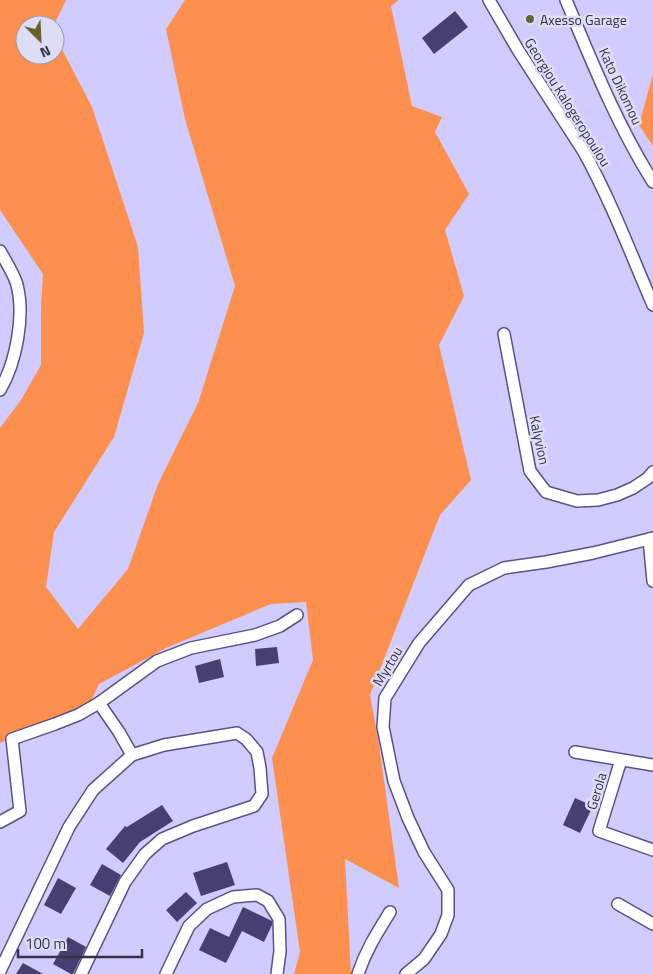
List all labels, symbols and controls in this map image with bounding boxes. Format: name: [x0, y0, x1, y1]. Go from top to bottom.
place label: Axesso Garage: [540, 9, 627, 30]
marker: Axesso Garage: [524, 13, 536, 25]
north arrow: [15, 15, 65, 65]
street label: Georgiou Kalogeropoulou: [520, 34, 616, 170]
text: N: [37, 41, 54, 64]
street label: Kato Dikomou: [594, 44, 648, 128]
street label: Kalyvion: [525, 414, 555, 466]
street label: Myrtou: [367, 642, 407, 690]
street label: Gerola: [580, 770, 612, 812]
scale bar: [18, 926, 141, 958]
text: 100 m: [25, 932, 66, 955]

